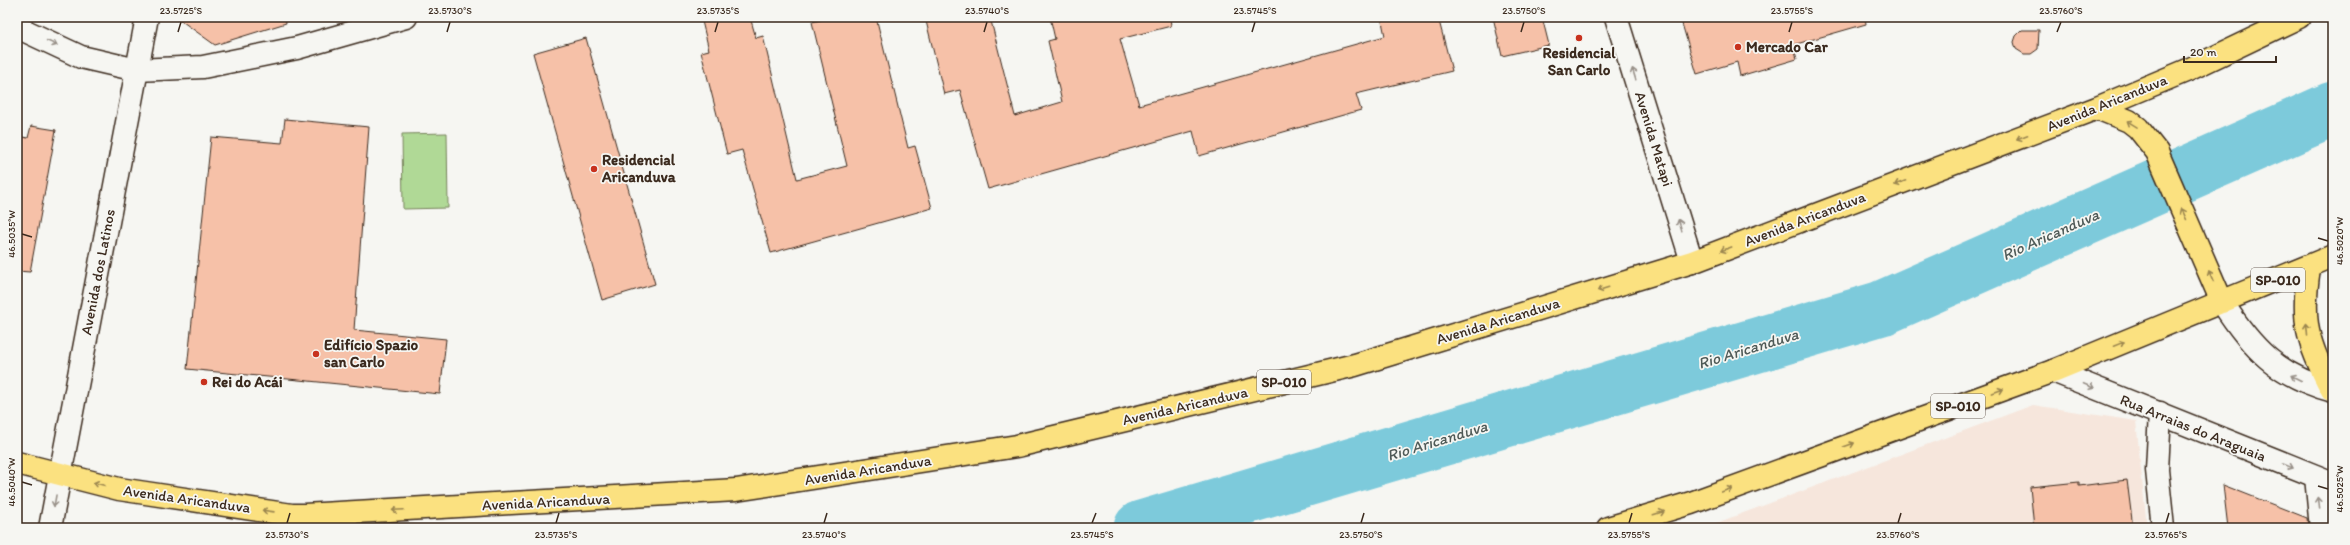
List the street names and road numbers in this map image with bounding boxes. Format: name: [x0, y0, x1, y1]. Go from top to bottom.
street label: Avenida Aricanduva: [2044, 71, 2170, 135]
street label: Avenida Matapi: [1631, 89, 1677, 189]
street label: Avenida Aricanduva: [1742, 188, 1868, 250]
street label: Avenida dos Latinos: [77, 207, 119, 336]
road number: SP-010: [2251, 268, 2305, 292]
street label: Avenida Aricanduva: [1434, 294, 1562, 348]
road number: SP-010: [1257, 370, 1311, 394]
street label: Avenida Aricanduva: [1121, 383, 1250, 429]
street label: Rua Arraias do Araguaia: [2117, 390, 2269, 466]
road number: SP-010: [1931, 394, 1985, 418]
street label: Avenida Aricanduva: [803, 451, 933, 489]
street label: Avenida Aricanduva: [122, 481, 252, 517]
street label: Avenida Aricanduva: [482, 490, 611, 514]

